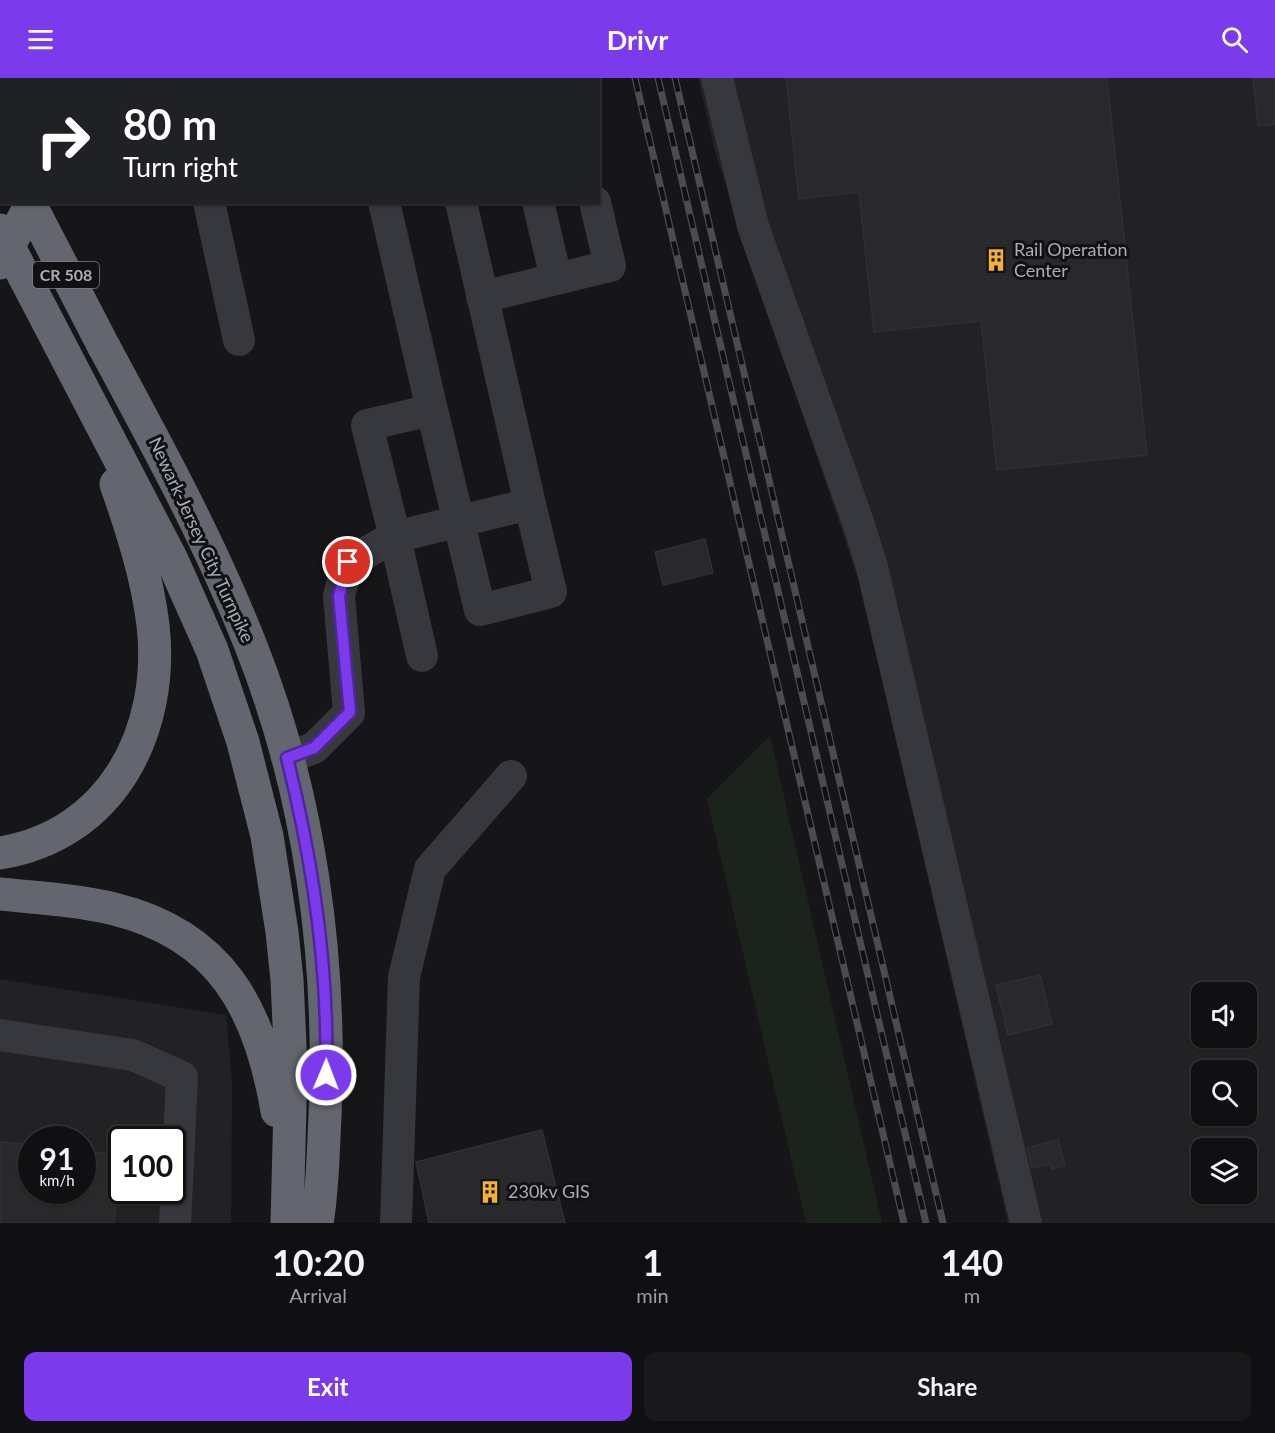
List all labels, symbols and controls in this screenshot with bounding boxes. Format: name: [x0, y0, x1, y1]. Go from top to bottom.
icon: menu: [24, 23, 57, 56]
text: Drivr: [607, 23, 668, 56]
icon: search: [1218, 23, 1251, 56]
text: 80 m: [123, 99, 217, 149]
icon: right: [24, 102, 102, 180]
text: Turn right: [123, 150, 238, 183]
place label: Rail Operation Center: [1014, 238, 1128, 281]
building icon: Rail Operation Center: [983, 247, 1009, 273]
road number: CR 508: [33, 262, 99, 288]
street label: Newark-Jersey City Turnpike: [145, 433, 259, 646]
pin: [322, 536, 373, 587]
icon: arrive: [331, 545, 364, 578]
map controls: [1191, 982, 1257, 1204]
button: sound: [1191, 982, 1257, 1048]
position arrow: [294, 1043, 358, 1107]
button: search: [1191, 1060, 1257, 1126]
speed limit sign: 100: [108, 1126, 186, 1204]
button: layers: [1191, 1138, 1257, 1204]
text: 91: [40, 1140, 74, 1176]
text: km/h: [39, 1171, 75, 1189]
building icon: 230kv GIS: [477, 1179, 503, 1205]
place label: 230kv GIS: [508, 1180, 590, 1202]
text: 10:20: [272, 1240, 365, 1284]
text: 1: [642, 1240, 663, 1284]
text: 140: [941, 1240, 1003, 1284]
text: Arrival: [289, 1283, 347, 1307]
text: min: [636, 1283, 669, 1307]
text: m: [964, 1283, 980, 1307]
button: Exit: [24, 1352, 632, 1421]
button: Share: [644, 1352, 1251, 1421]

